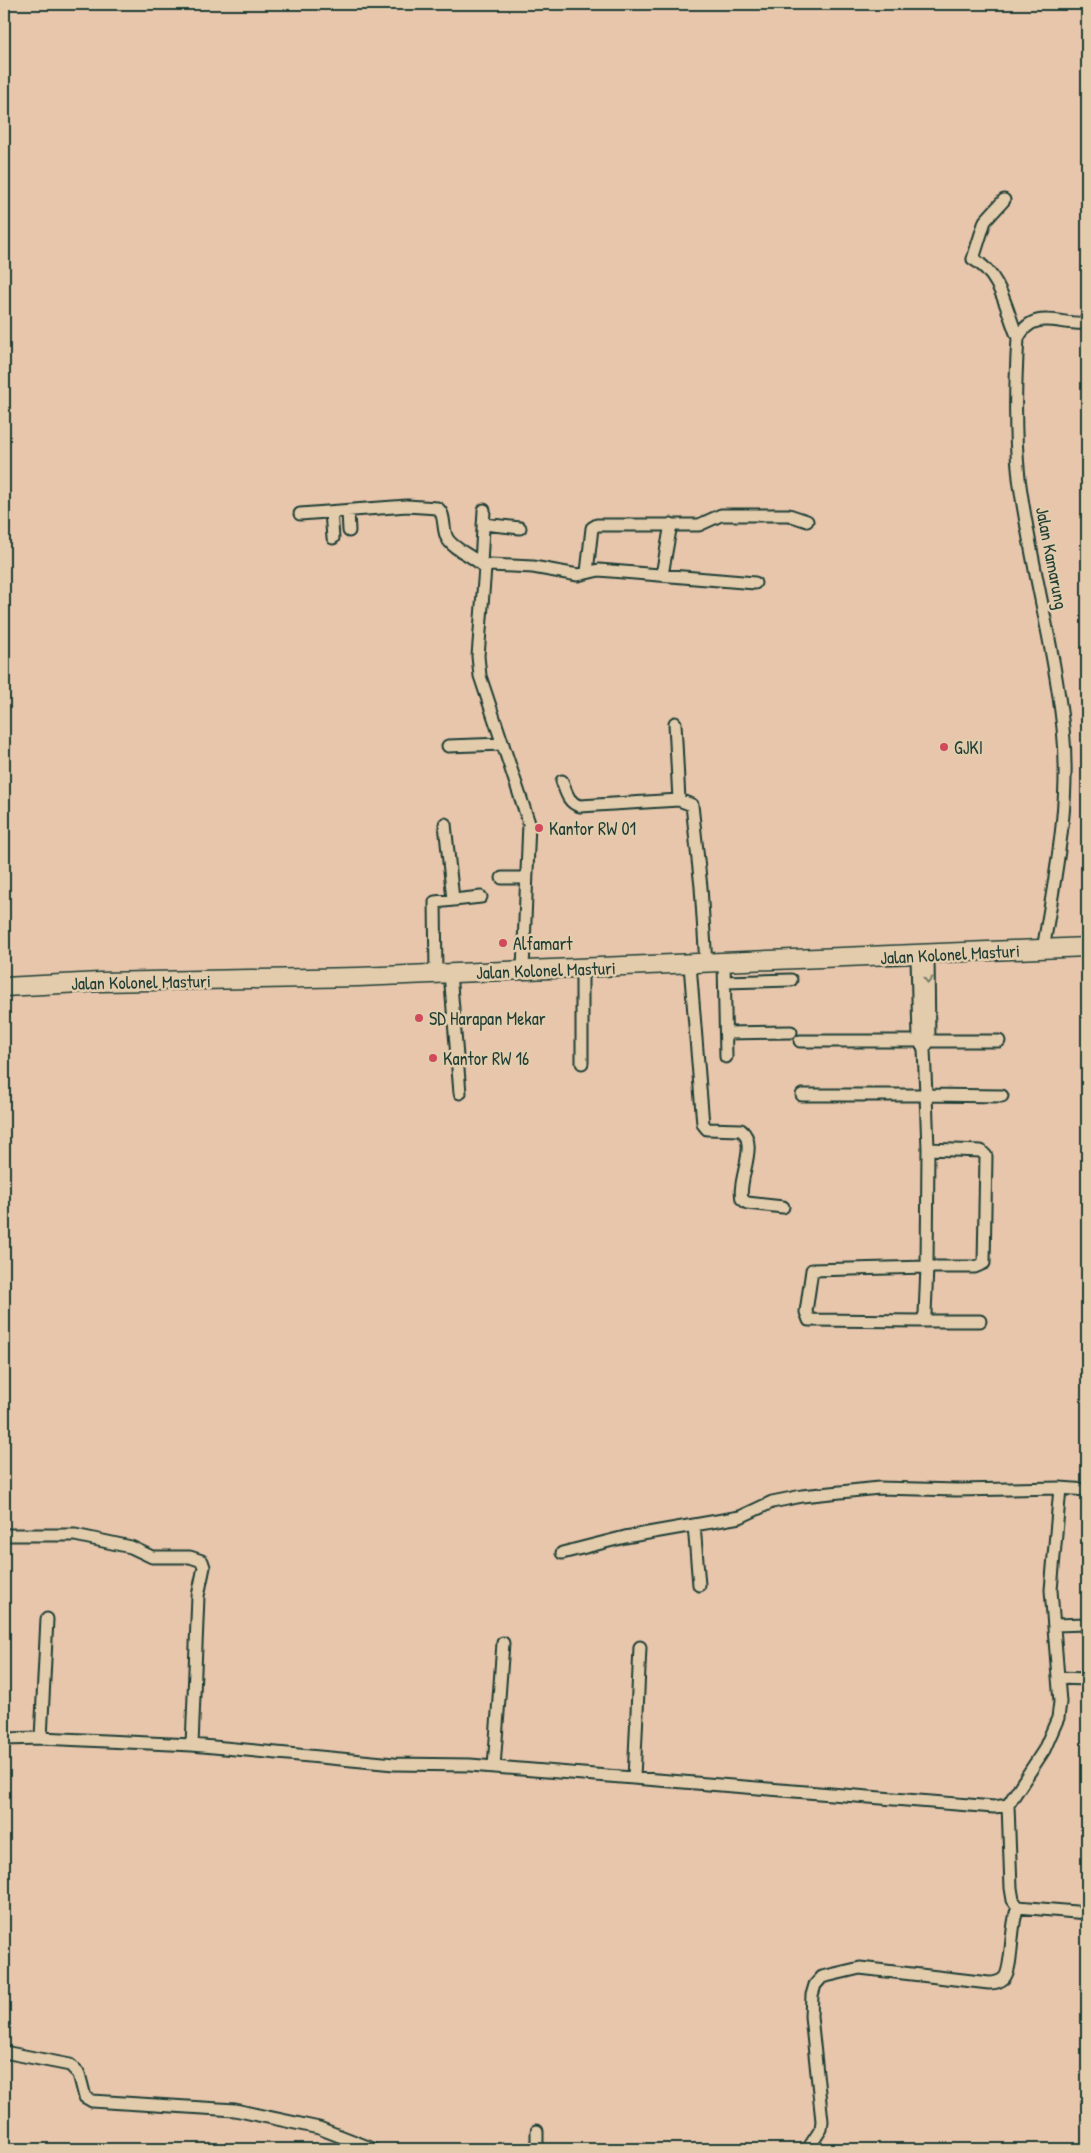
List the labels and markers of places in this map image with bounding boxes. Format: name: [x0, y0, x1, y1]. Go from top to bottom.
place label: GJKI: [954, 735, 983, 760]
marker: GJKI: [938, 741, 950, 753]
place label: Kantor RW 01: [549, 816, 636, 841]
marker: Kantor RW 01: [533, 822, 545, 834]
place label: Alfamart: [513, 931, 573, 956]
marker: Alfamart: [497, 937, 509, 949]
place label: SD Harapan Mekar: [429, 1006, 546, 1031]
marker: SD Harapan Mekar: [413, 1012, 425, 1024]
place label: Kantor RW 16: [443, 1046, 529, 1071]
marker: Kantor RW 16: [427, 1052, 439, 1064]

